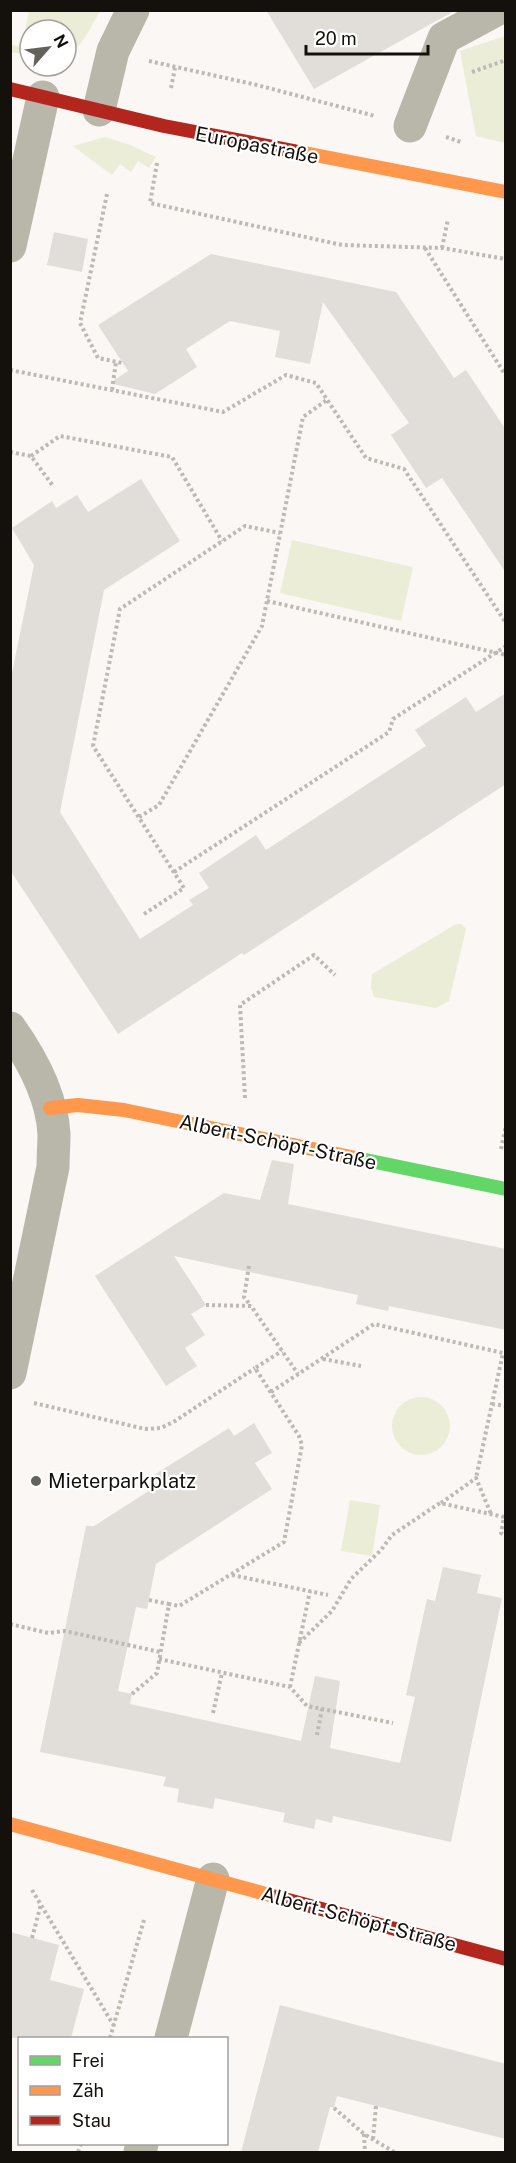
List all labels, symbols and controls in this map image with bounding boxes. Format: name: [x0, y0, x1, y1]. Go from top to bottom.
north arrow: [18, 18, 78, 78]
scale bar: [306, 18, 428, 56]
text: 20 m: [315, 28, 357, 49]
text: N: [49, 31, 72, 51]
street label: Europastraße: [193, 121, 321, 169]
street label: Albert-Schöpf-Straße: [177, 1109, 379, 1175]
place label: Mieterparkplatz: [48, 1469, 196, 1493]
marker: Mieterparkplatz: [29, 1474, 43, 1488]
street label: Albert-Schöpf-Straße: [259, 1881, 459, 1957]
legend: [18, 2037, 228, 2145]
text: Frei: [72, 2050, 104, 2071]
text: Zäh: [72, 2080, 104, 2101]
text: Stau: [72, 2110, 111, 2131]

